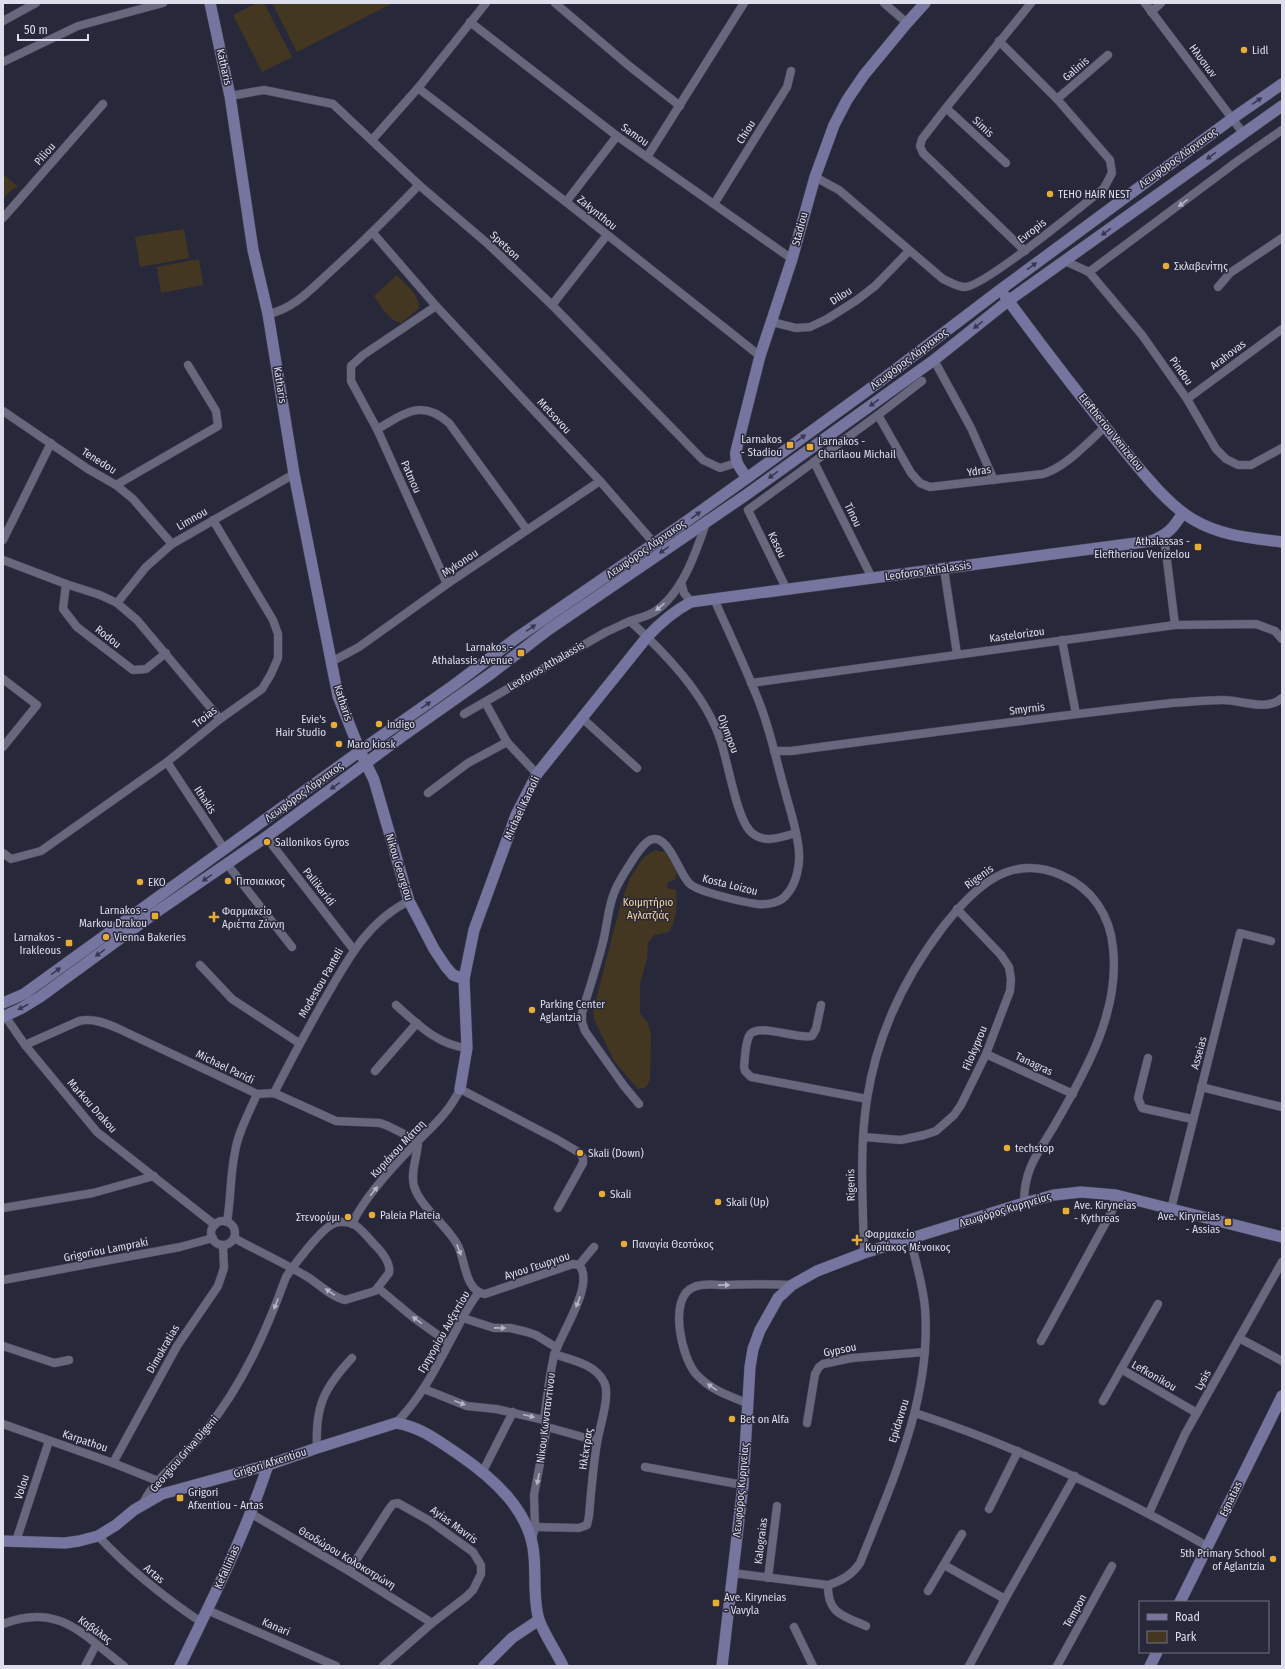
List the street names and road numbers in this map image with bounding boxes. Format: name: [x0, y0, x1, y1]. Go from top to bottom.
street label: Ηλυσιων: [1186, 42, 1220, 80]
street label: Katharis: [213, 47, 235, 87]
street label: Galinis: [1060, 54, 1092, 84]
street label: Simis: [970, 114, 996, 140]
street label: Chiou: [734, 118, 758, 146]
street label: Samou: [619, 121, 651, 149]
street label: Λεωφόρος Λάρνακος: [1136, 125, 1220, 191]
street label: Piliou: [32, 140, 58, 168]
street label: Zakynthou: [575, 193, 619, 233]
street label: Stadiou: [789, 211, 811, 247]
street label: Evropis: [1015, 216, 1049, 246]
street label: Spetson: [487, 229, 523, 263]
street label: Dilou: [828, 284, 854, 308]
street label: Λεωφόρος Λάρνακος: [868, 325, 951, 392]
street label: Arahovas: [1208, 337, 1249, 373]
street label: Pindou: [1167, 354, 1195, 388]
street label: Katharis: [271, 366, 289, 405]
street label: Eleftheriou Venizelou: [1076, 391, 1146, 473]
street label: Metsovou: [534, 396, 574, 436]
street label: Tenedou: [79, 445, 119, 477]
street label: Patmou: [398, 459, 424, 495]
street label: Ydras: [966, 463, 992, 479]
street label: Tinou: [842, 501, 864, 529]
street label: Limnou: [174, 505, 210, 533]
street label: Λεωφόρος Λάρνακος: [604, 517, 688, 581]
street label: Kasou: [765, 530, 789, 560]
street label: Mykonou: [439, 546, 481, 580]
street label: Leoforos Athalassis: [884, 558, 972, 583]
street label: Rodou: [93, 623, 123, 651]
street label: Kastelorizou: [989, 625, 1045, 645]
street label: Leoforos Athalassis: [505, 639, 587, 693]
street label: Katharis: [331, 683, 355, 723]
street label: Smyrnis: [1008, 700, 1046, 718]
street label: Troias: [190, 703, 220, 730]
street label: Olympou: [715, 713, 741, 755]
street label: Λεωφόρος Λάρνακος: [262, 759, 346, 825]
street label: Michael Karaoli: [502, 774, 543, 842]
street label: Ithakis: [191, 784, 219, 816]
street label: Nikou Georgiou: [383, 832, 415, 902]
street label: Rigenis: [962, 862, 996, 892]
street label: Pallikaridi: [300, 865, 338, 909]
street label: Kosta Loizou: [701, 872, 759, 898]
street label: Modestou Panteli: [296, 946, 346, 1020]
street label: Filokyprou: [960, 1024, 990, 1072]
street label: Asseias: [1188, 1035, 1210, 1071]
street label: Michael Paridi: [194, 1047, 256, 1087]
street label: Tanagras: [1013, 1050, 1055, 1078]
street label: Markou Drakou: [64, 1076, 120, 1136]
street label: Κυριάκου Μάτση: [368, 1117, 428, 1181]
street label: Rigenis: [844, 1168, 858, 1201]
street label: Λεωφόρος Κυρηνείας: [958, 1190, 1053, 1230]
street label: Grigoriou Lampraki: [63, 1235, 150, 1265]
street label: Αγιου Γεωργιου: [503, 1249, 571, 1283]
street label: Γρηγορίου Αυξεντίου: [415, 1289, 473, 1375]
street label: Dimokratias: [144, 1322, 182, 1376]
street label: Gypsou: [822, 1340, 858, 1360]
street label: Lefkonikou: [1129, 1358, 1179, 1394]
street label: Lysis: [1192, 1367, 1214, 1392]
street label: Νίκου Κωνσταντίνου: [534, 1372, 558, 1464]
street label: Epidavrou: [886, 1398, 912, 1444]
street label: Georgiou Griva Digeni: [147, 1413, 221, 1495]
street label: Karpathou: [61, 1427, 109, 1455]
street label: Ηλέκτρας: [576, 1427, 596, 1471]
street label: Λεωφόρος Κυρηνείας: [730, 1442, 752, 1538]
street label: Grigori Afxentiou: [232, 1445, 308, 1481]
street label: Volou: [12, 1473, 32, 1501]
street label: Egnatias: [1217, 1479, 1245, 1519]
street label: Ayias Mavris: [428, 1503, 480, 1547]
street label: Kalograias: [752, 1517, 770, 1565]
street label: Θεοδώρου Κολοκοτρώνη: [296, 1524, 398, 1592]
street label: Kefallinias: [212, 1543, 243, 1591]
street label: Artas: [141, 1562, 167, 1587]
street label: Tempon: [1061, 1592, 1089, 1630]
street label: Καβάλας: [76, 1613, 115, 1647]
street label: Kanari: [260, 1615, 292, 1639]

